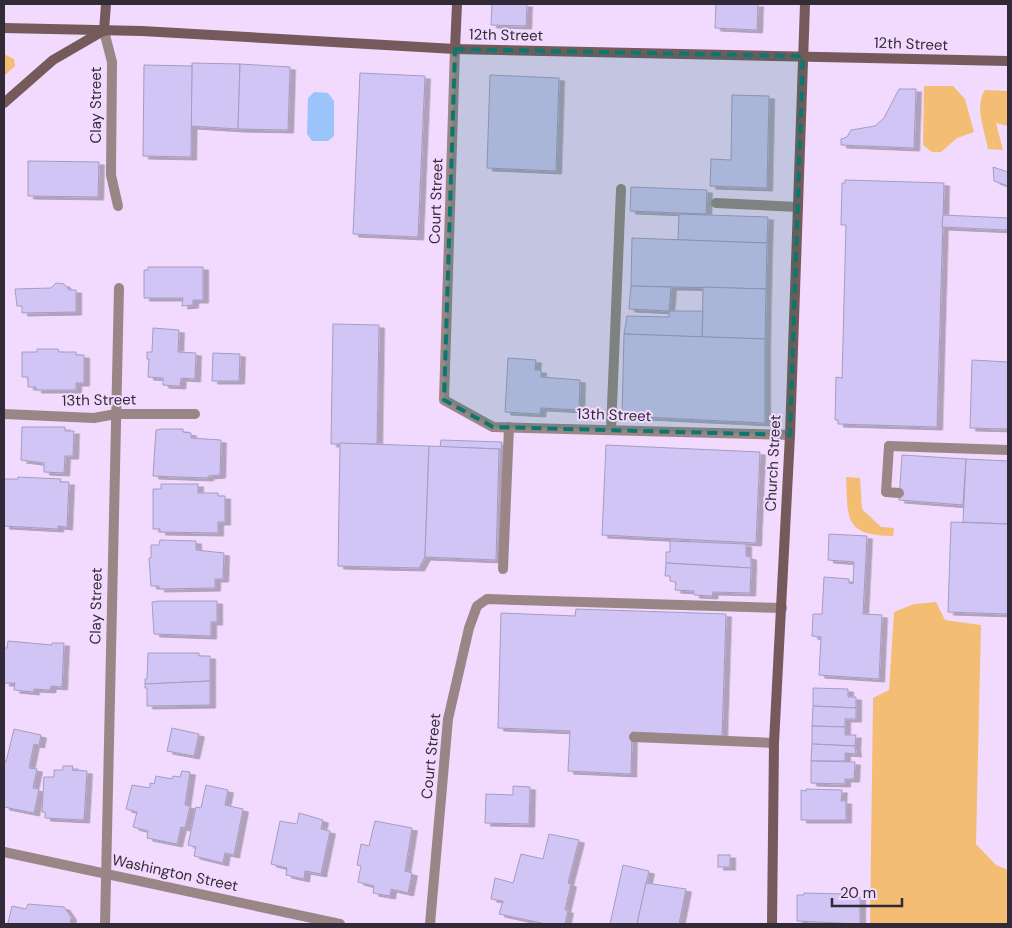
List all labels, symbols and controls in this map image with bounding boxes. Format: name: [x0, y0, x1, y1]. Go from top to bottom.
street label: 12th Street: [469, 24, 543, 46]
street label: 12th Street: [874, 33, 949, 55]
street label: Clay Street: [86, 66, 106, 143]
street label: Court Street: [425, 157, 448, 244]
street label: 13th Street: [62, 389, 137, 411]
street label: 13th Street: [576, 404, 652, 426]
street label: Church Street: [760, 414, 786, 512]
street label: Clay Street: [85, 567, 107, 645]
street label: Court Street: [417, 712, 445, 800]
street label: Washington Street: [110, 850, 240, 896]
scale bar: [832, 876, 902, 908]
text: 20 m: [840, 883, 876, 903]

